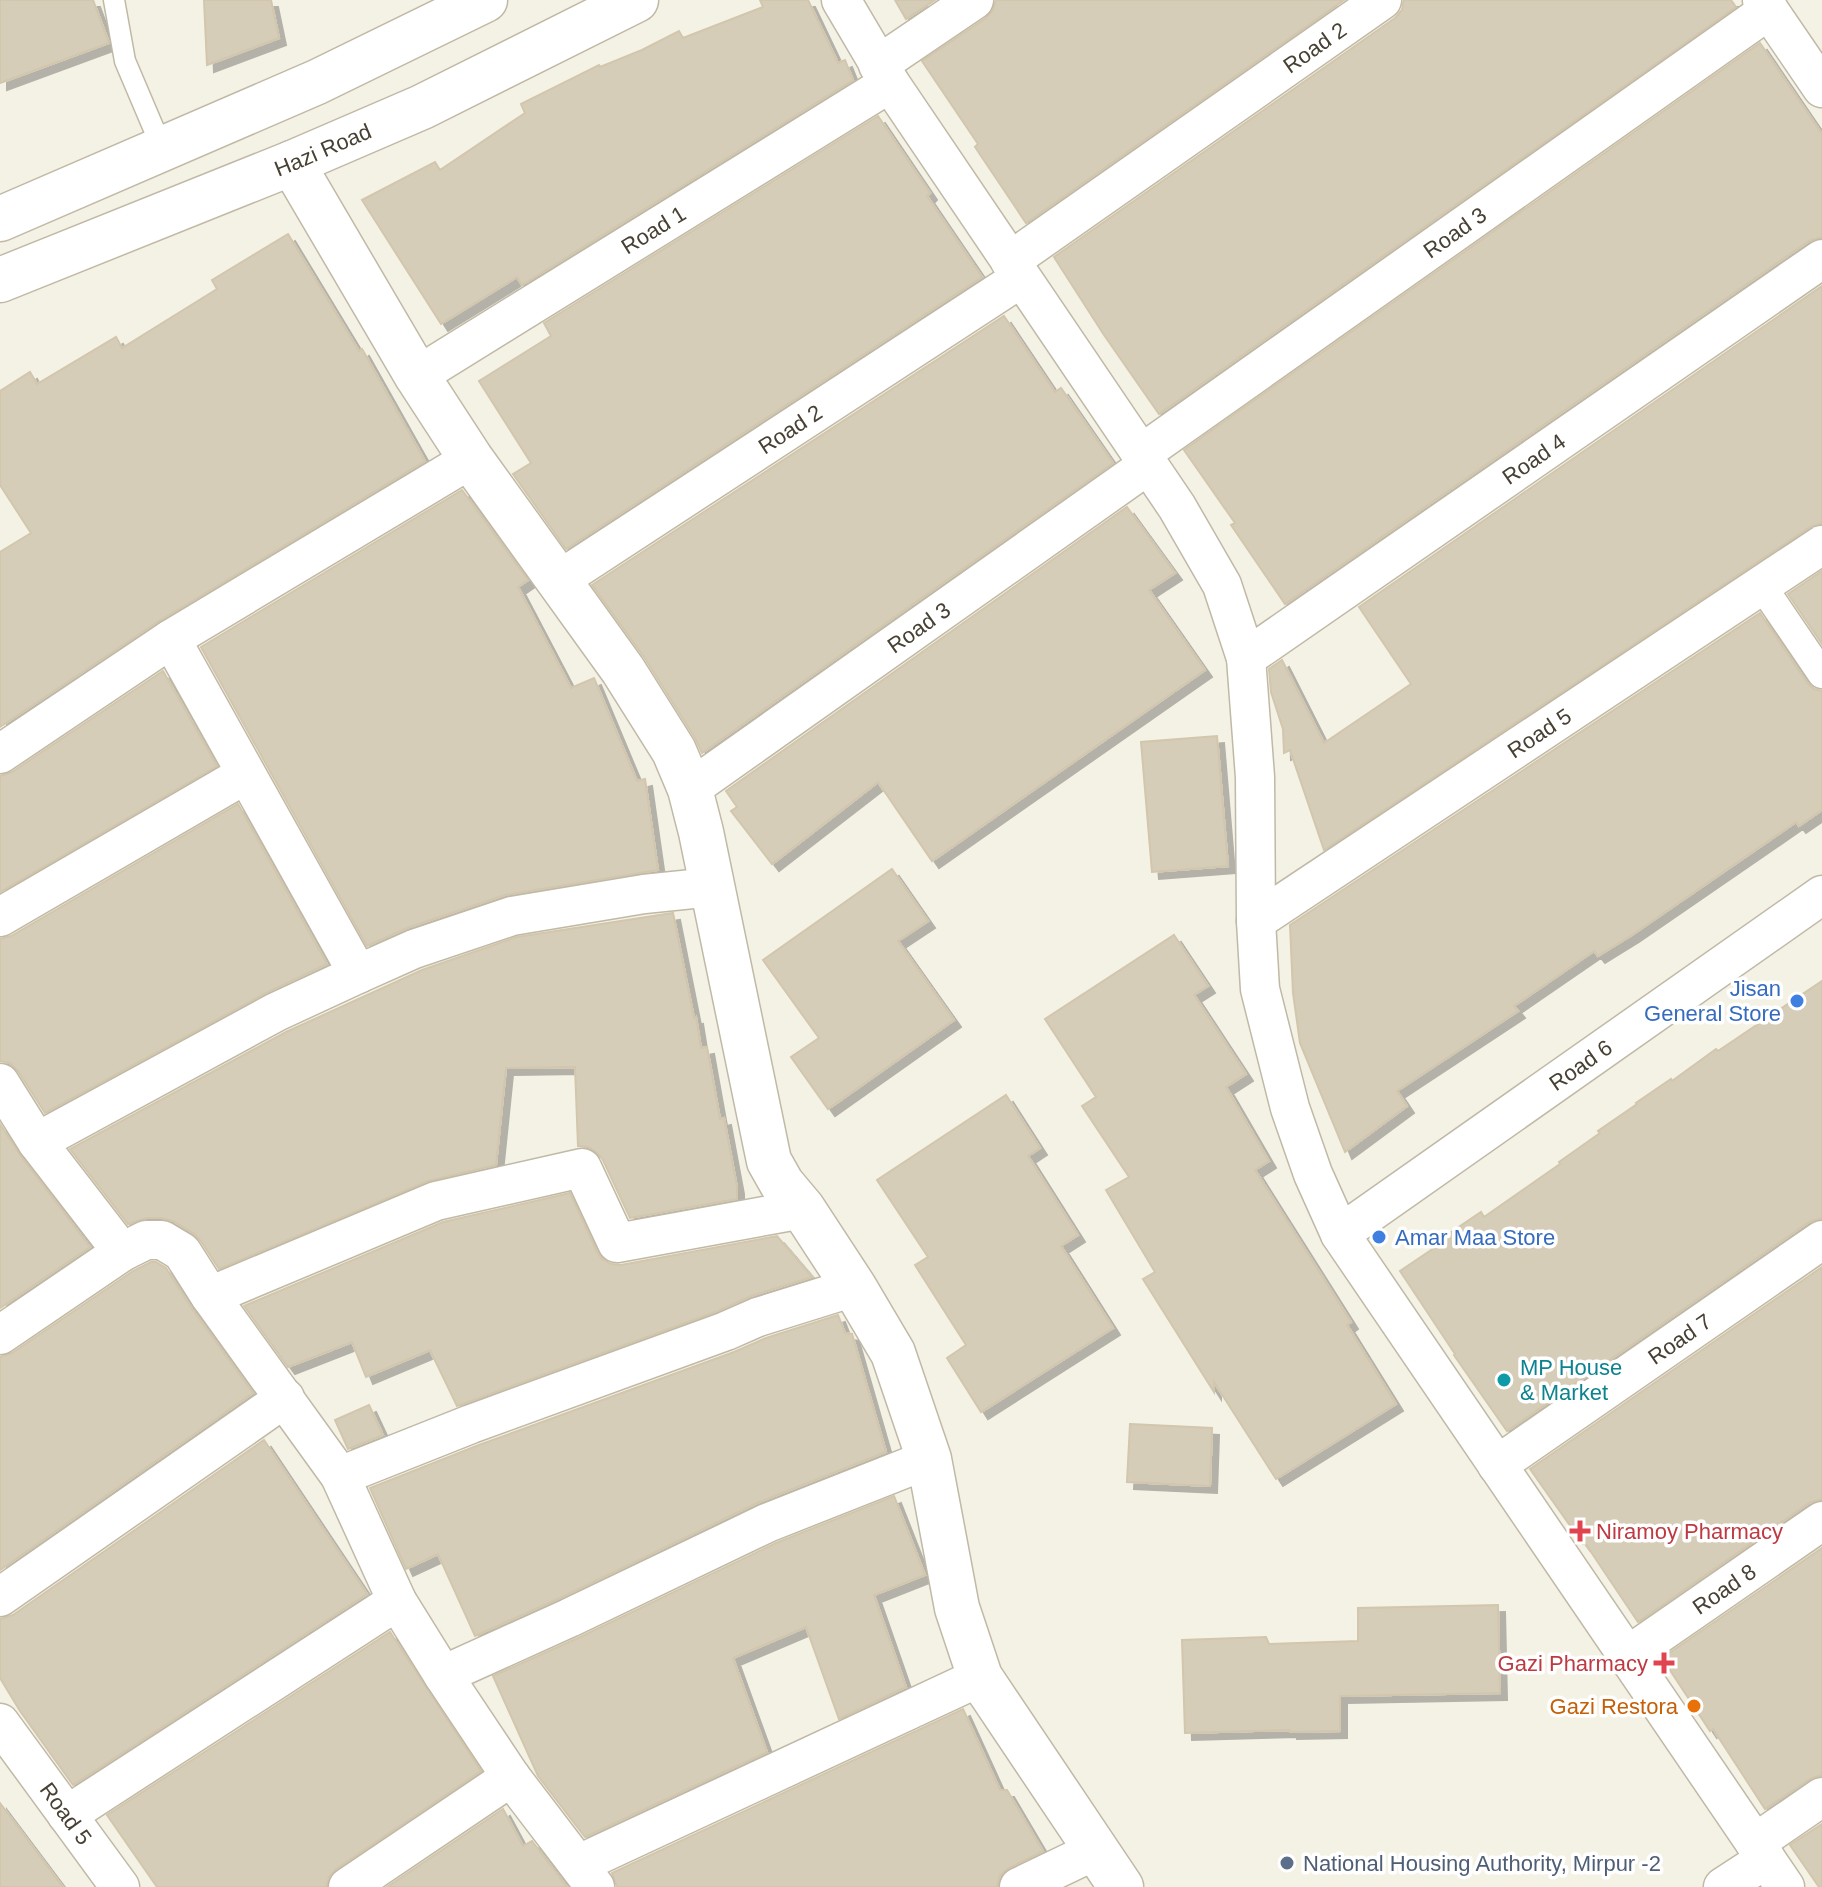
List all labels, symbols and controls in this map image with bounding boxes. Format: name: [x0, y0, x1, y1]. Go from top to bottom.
street label: Road 2: [1279, 17, 1351, 78]
street label: Hazi Road: [271, 118, 375, 182]
street label: Road 1: [617, 201, 690, 259]
street label: Road 3: [1419, 202, 1491, 263]
street label: Road 2: [754, 400, 827, 459]
street label: Road 4: [1498, 429, 1570, 490]
street label: Road 3: [883, 597, 955, 658]
street label: Road 5: [1503, 703, 1576, 763]
place label: Jisan General Store: [1644, 976, 1781, 1026]
marker: Jisan General Store: [1788, 992, 1806, 1010]
street label: Road 6: [1545, 1035, 1617, 1096]
place label: Amar Maa Store: [1395, 1225, 1555, 1250]
marker: Amar Maa Store: [1370, 1228, 1388, 1246]
street label: Road 7: [1644, 1309, 1716, 1370]
place label: MP House & Market: [1520, 1355, 1622, 1405]
marker: MP House & Market: [1495, 1371, 1513, 1389]
place label: Niramoy Pharmacy: [1596, 1519, 1783, 1544]
marker: Niramoy Pharmacy: [1571, 1522, 1589, 1540]
street label: Road 8: [1688, 1559, 1761, 1620]
place label: Gazi Pharmacy: [1498, 1651, 1648, 1676]
marker: Gazi Pharmacy: [1655, 1654, 1673, 1672]
place label: Gazi Restora: [1550, 1694, 1679, 1719]
marker: Gazi Restora: [1685, 1697, 1703, 1715]
street label: Road 5: [35, 1778, 97, 1850]
place label: National Housing Authority, Mirpur -2: [1303, 1851, 1661, 1876]
marker: National Housing Authority, Mirpur -2: [1278, 1854, 1296, 1872]

